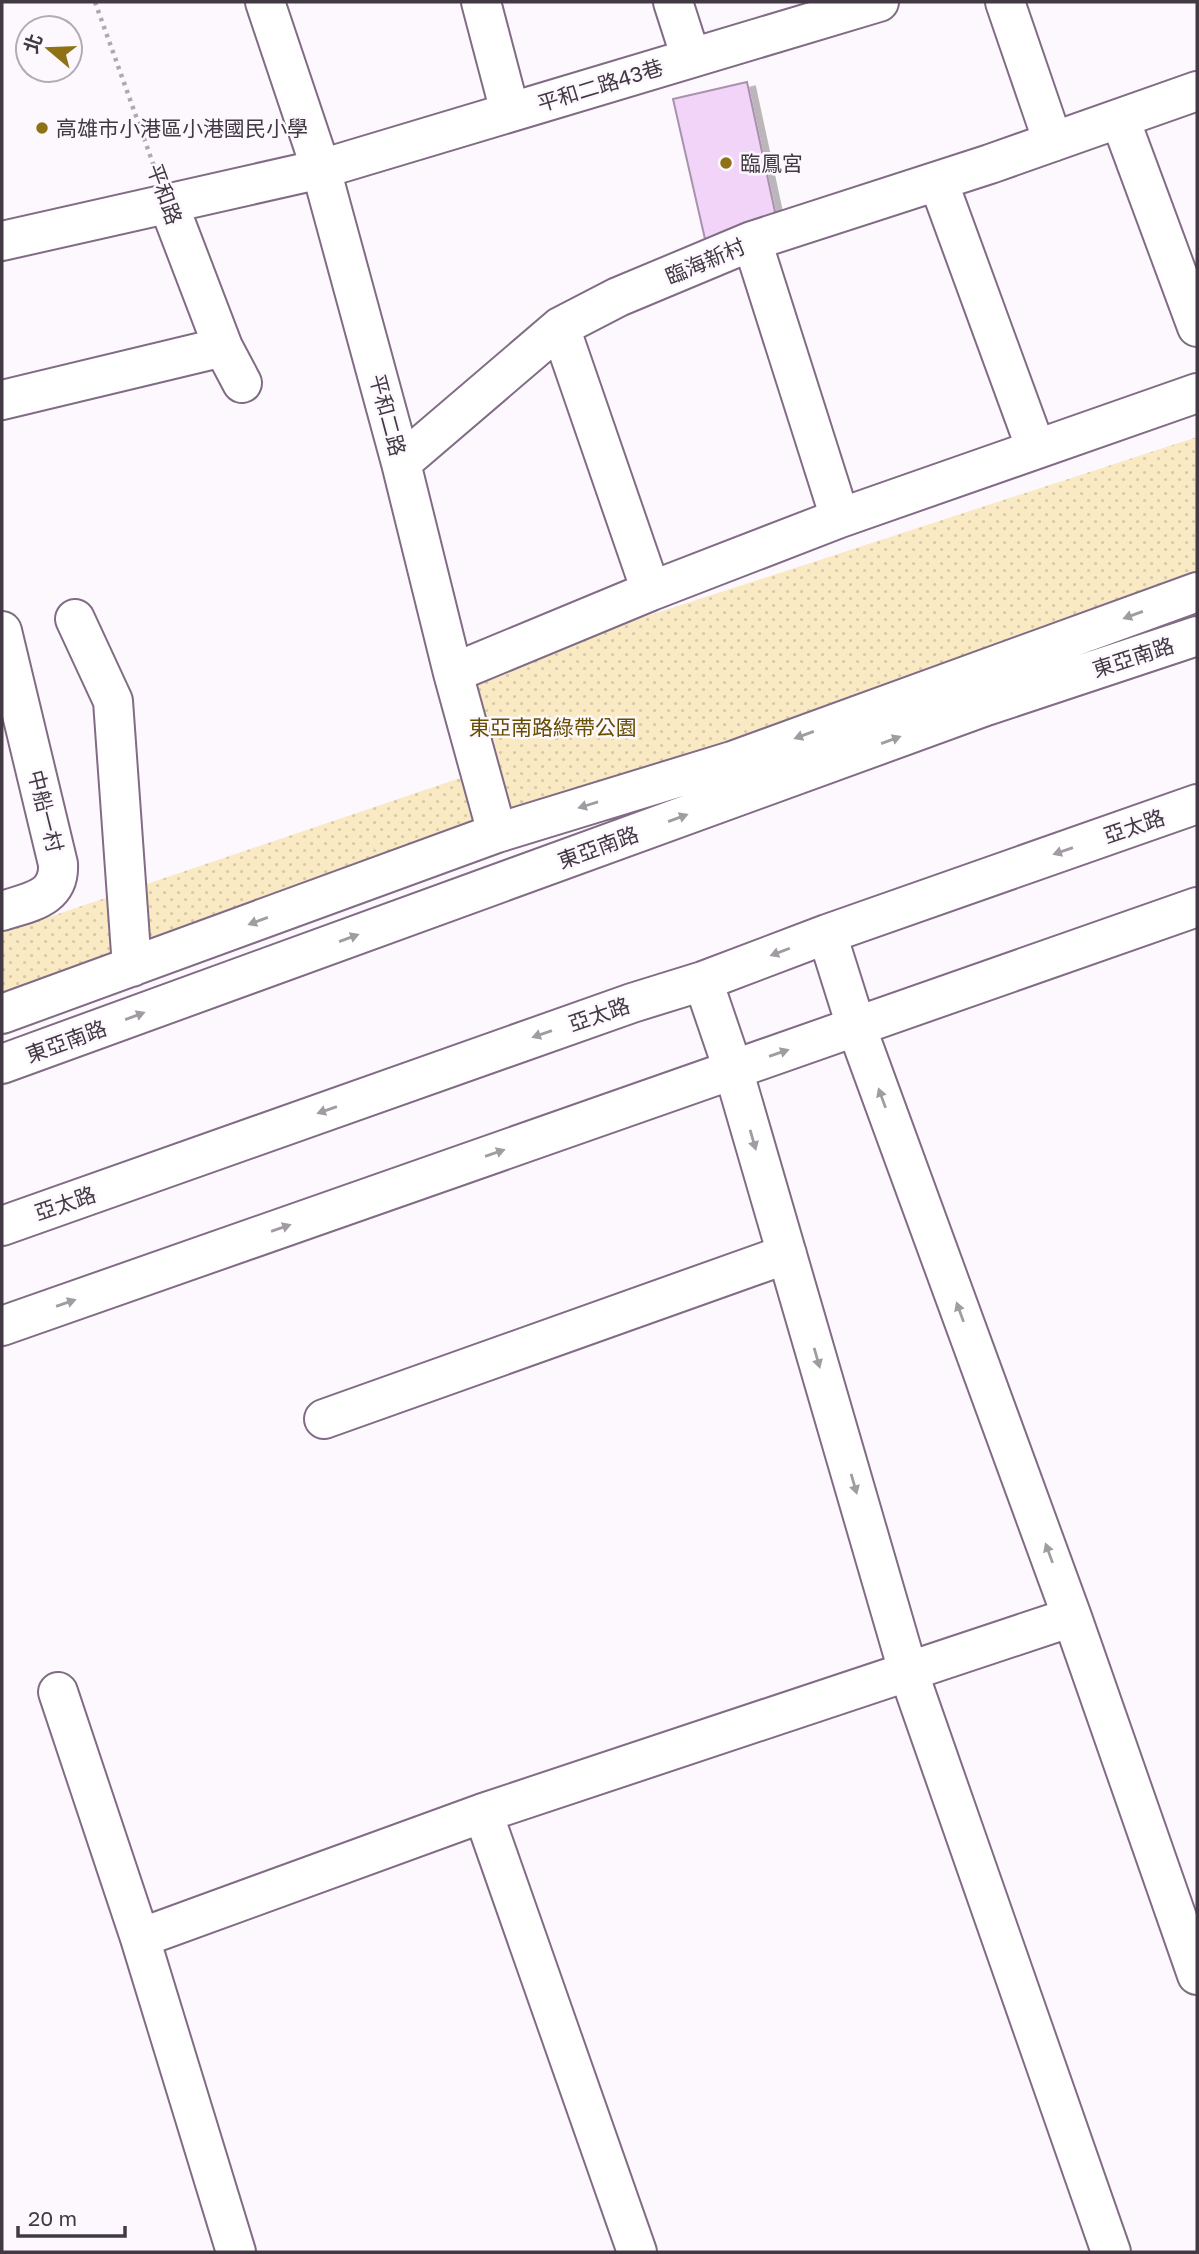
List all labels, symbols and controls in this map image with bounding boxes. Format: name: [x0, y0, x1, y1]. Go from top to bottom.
north arrow: [14, 14, 84, 84]
text: 北: [18, 31, 46, 56]
street label: 平和二路43巷: [534, 54, 666, 116]
place label: 高雄市小港區小港國民小學: [56, 115, 308, 141]
marker: 高雄市小港區小港國民小學: [34, 120, 50, 136]
place label: 臨鳳宮: [740, 150, 803, 176]
marker: 臨鳳宮: [718, 155, 734, 171]
street label: 平和路: [142, 160, 188, 228]
street label: 臨海新村: [661, 233, 749, 289]
street label: 平和二路: [365, 371, 411, 459]
one-way arrow: [1123, 610, 1144, 621]
street label: 東亞南路: [1089, 632, 1177, 682]
park label: 東亞南路綠帶公園: [469, 714, 637, 740]
one-way arrow: [794, 729, 815, 740]
one-way arrow: [881, 735, 902, 746]
street label: 中船一村: [23, 767, 69, 855]
one-way arrow: [577, 801, 598, 811]
street label: 亞太路: [1100, 803, 1168, 849]
one-way arrow: [667, 812, 688, 823]
street label: 東亞南路: [554, 820, 642, 874]
one-way arrow: [1053, 846, 1074, 857]
one-way arrow: [247, 916, 268, 927]
one-way arrow: [338, 932, 359, 943]
one-way arrow: [769, 946, 790, 957]
street label: 亞太路: [565, 991, 633, 1037]
one-way arrow: [124, 1010, 145, 1021]
street label: 東亞南路: [22, 1014, 110, 1068]
one-way arrow: [531, 1029, 552, 1040]
one-way arrow: [769, 1047, 790, 1058]
one-way arrow: [877, 1088, 888, 1109]
one-way arrow: [317, 1105, 338, 1116]
one-way arrow: [749, 1129, 759, 1150]
one-way arrow: [485, 1147, 506, 1158]
street label: 亞太路: [31, 1180, 99, 1226]
one-way arrow: [270, 1222, 291, 1233]
one-way arrow: [56, 1298, 77, 1309]
one-way arrow: [955, 1301, 966, 1322]
one-way arrow: [812, 1347, 823, 1369]
one-way arrow: [849, 1474, 859, 1495]
one-way arrow: [1043, 1543, 1054, 1564]
scale bar: [18, 2194, 124, 2238]
text: 20 m: [28, 2205, 77, 2231]

